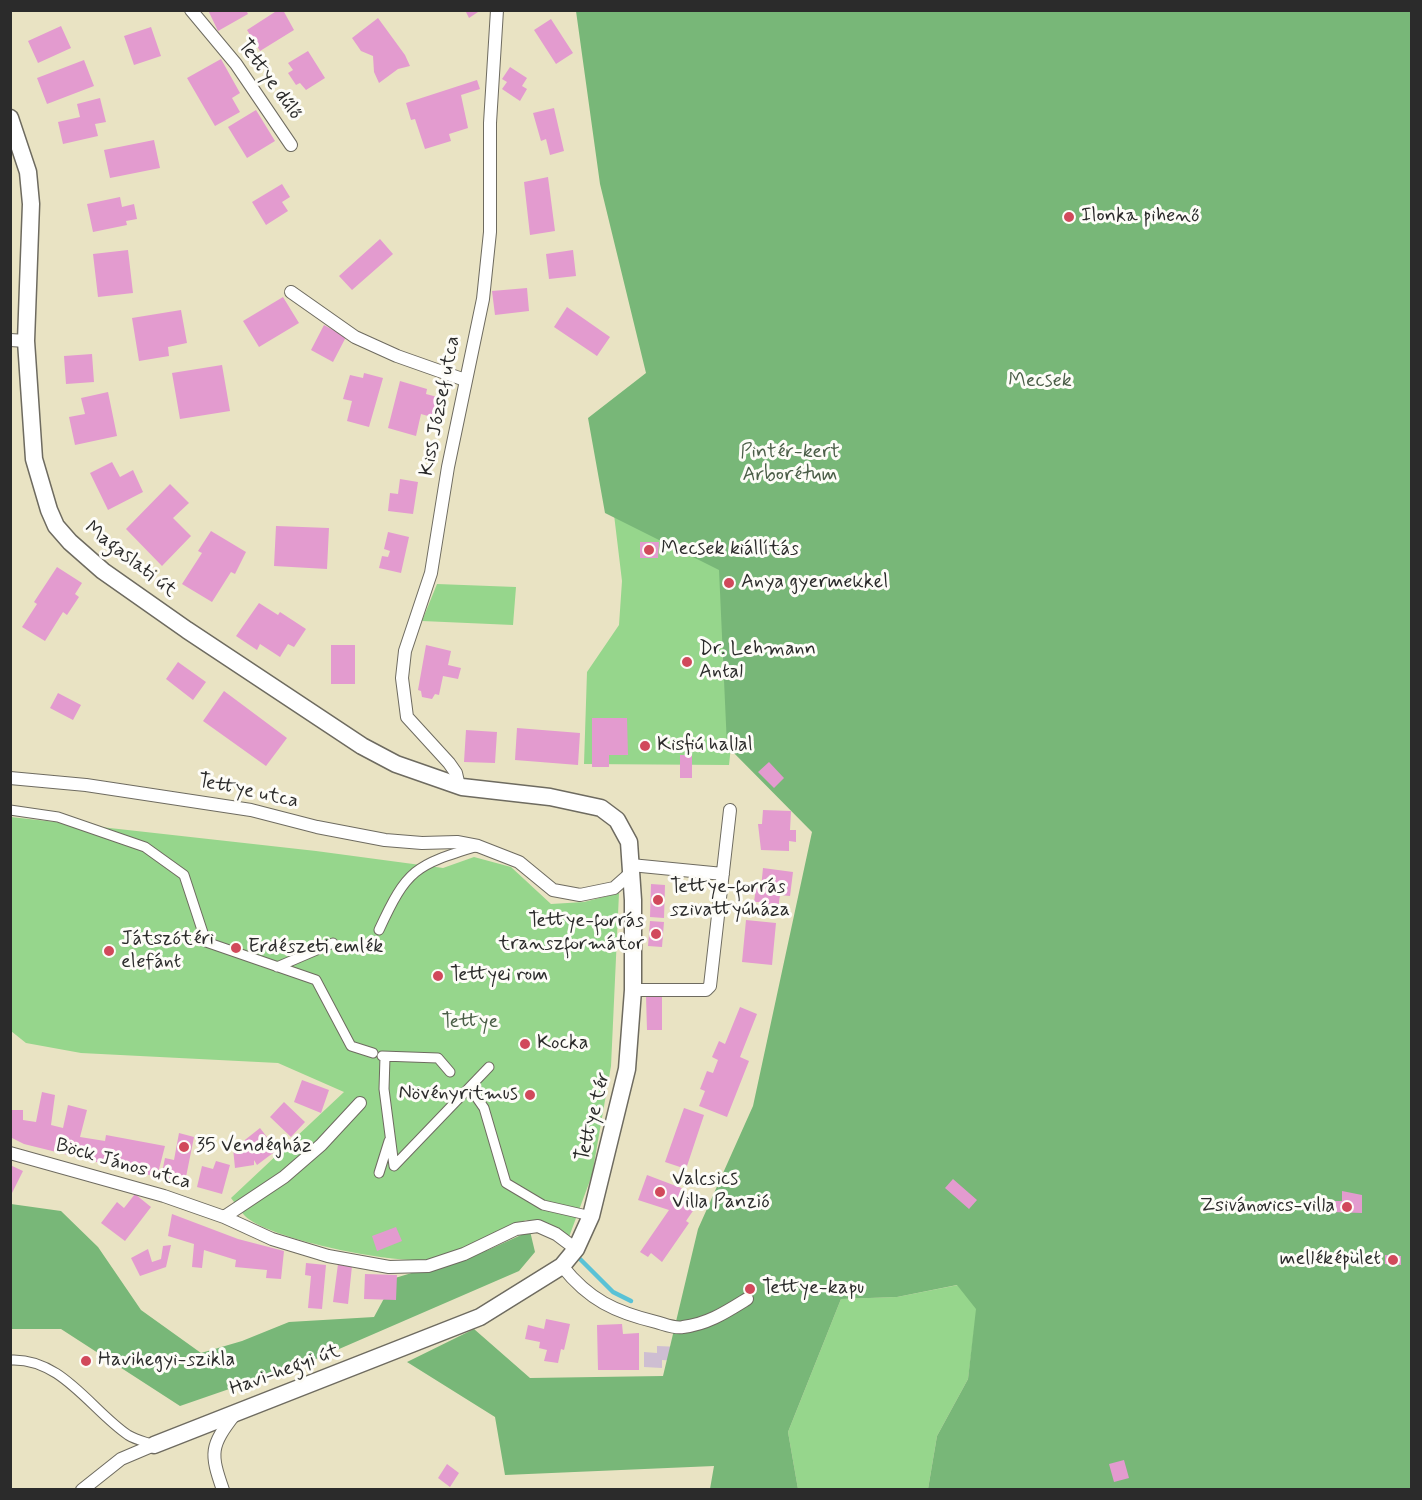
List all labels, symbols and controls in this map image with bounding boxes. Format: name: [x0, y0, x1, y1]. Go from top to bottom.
street label: Tettye dűlő: [232, 35, 306, 125]
place label: Ilonka pihenő: [1081, 205, 1199, 229]
marker: Ilonka pihenő: [1062, 210, 1076, 224]
street label: Kiss József utca: [416, 334, 466, 478]
park label: Mecsek: [1008, 370, 1072, 394]
park label: Pintér-kert Arborétum: [740, 441, 840, 488]
street label: Magaslati út: [79, 517, 181, 603]
place label: Mecsek kiállítás: [661, 538, 799, 562]
marker: Mecsek kiállítás: [642, 543, 656, 557]
place label: Anya gyermekkel: [741, 571, 888, 595]
marker: Anya gyermekkel: [722, 576, 736, 590]
place label: Dr. Lehmann Antal: [699, 638, 816, 685]
marker: Dr. Lehmann Antal: [680, 655, 694, 669]
place label: Kisfiú hallal: [657, 734, 753, 758]
marker: Kisfiú hallal: [638, 739, 652, 753]
street label: Tettye utca: [196, 770, 300, 814]
place label: Tettye-forrás szivattyúháza: [670, 876, 790, 923]
marker: Tettye-forrás szivattyúháza: [651, 893, 665, 907]
place label: Tettye-forrás transzformátor: [499, 910, 644, 957]
marker: Tettye-forrás transzformátor: [649, 927, 663, 941]
place label: Játszótéri elefánt: [121, 928, 214, 975]
place label: Erdészeti emlék: [248, 936, 383, 960]
marker: Erdészeti emlék: [229, 941, 243, 955]
marker: Játszótéri elefánt: [102, 944, 116, 958]
place label: Tettyei rom: [450, 964, 548, 988]
marker: Tettyei rom: [431, 969, 445, 983]
park label: Tettye: [442, 1011, 498, 1035]
place label: Kocka: [537, 1032, 589, 1056]
marker: Kocka: [518, 1037, 532, 1051]
street label: Tettye tér: [571, 1070, 617, 1164]
place label: Növényritmus: [398, 1083, 518, 1107]
marker: Növényritmus: [523, 1088, 537, 1102]
street label: Böck János utca: [53, 1134, 193, 1196]
place label: 35 Vendégház: [196, 1135, 312, 1159]
marker: 35 Vendégház: [177, 1140, 191, 1154]
place label: Valcsics Villa Panzió: [672, 1168, 770, 1215]
marker: Valcsics Villa Panzió: [653, 1185, 667, 1199]
place label: Zsivánovics-villa: [1200, 1195, 1335, 1219]
marker: Zsivánovics-villa: [1340, 1200, 1354, 1214]
place label: melléképület: [1280, 1248, 1381, 1272]
marker: melléképület: [1386, 1253, 1400, 1267]
place label: Tettye-kapu: [762, 1277, 864, 1301]
marker: Tettye-kapu: [743, 1282, 757, 1296]
street label: Havi-hegyi út: [227, 1340, 343, 1402]
place label: Havihegyi-szikla: [98, 1349, 235, 1373]
marker: Havihegyi-szikla: [79, 1354, 93, 1368]

